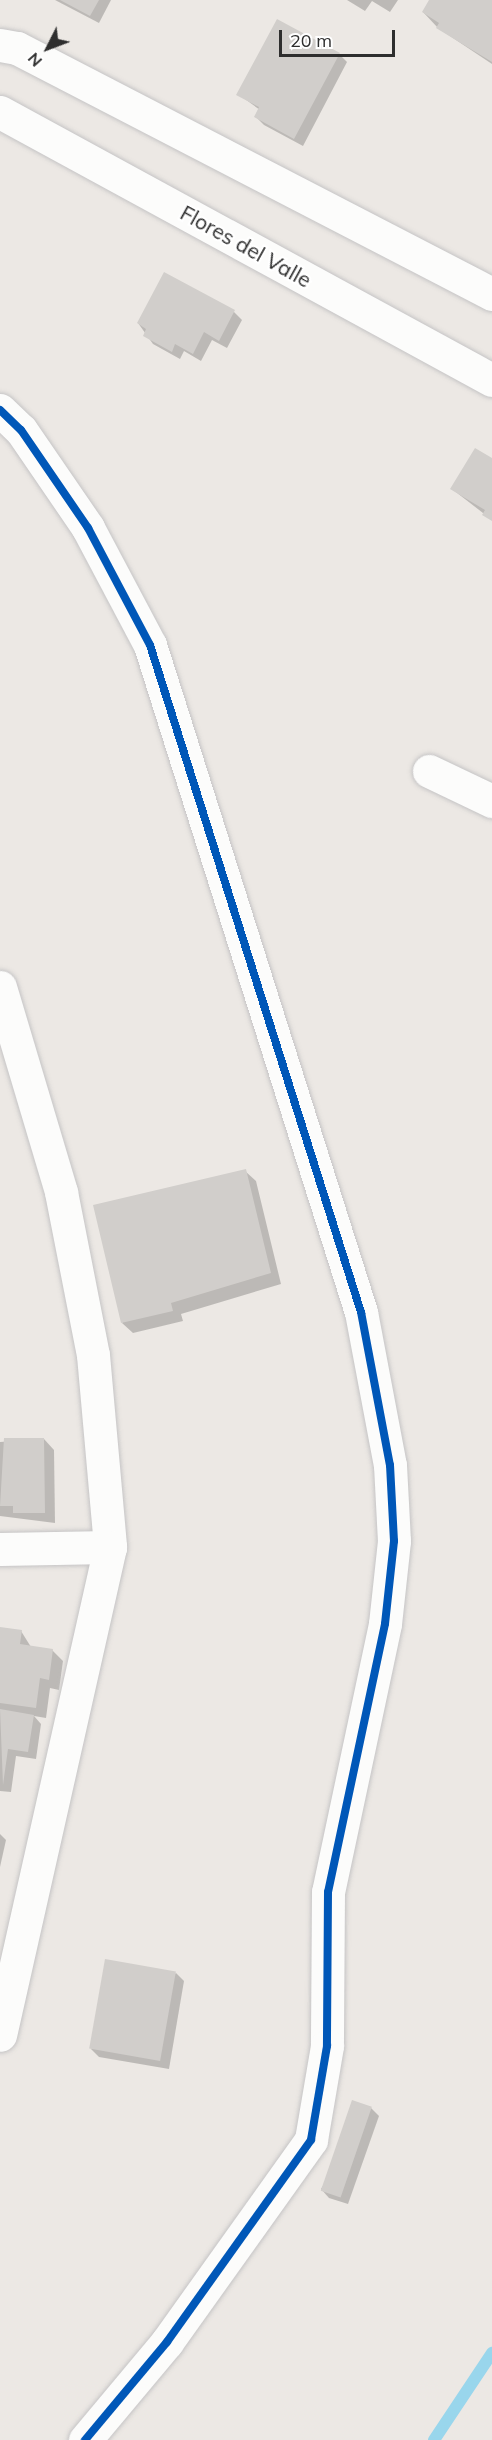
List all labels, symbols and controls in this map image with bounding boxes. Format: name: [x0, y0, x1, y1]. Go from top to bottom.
north arrow: [18, 18, 78, 78]
scale bar: [282, 18, 398, 56]
text: 20 m: [290, 29, 332, 52]
text: N: [23, 49, 46, 71]
street label: Flores del Valle: [176, 200, 316, 292]

